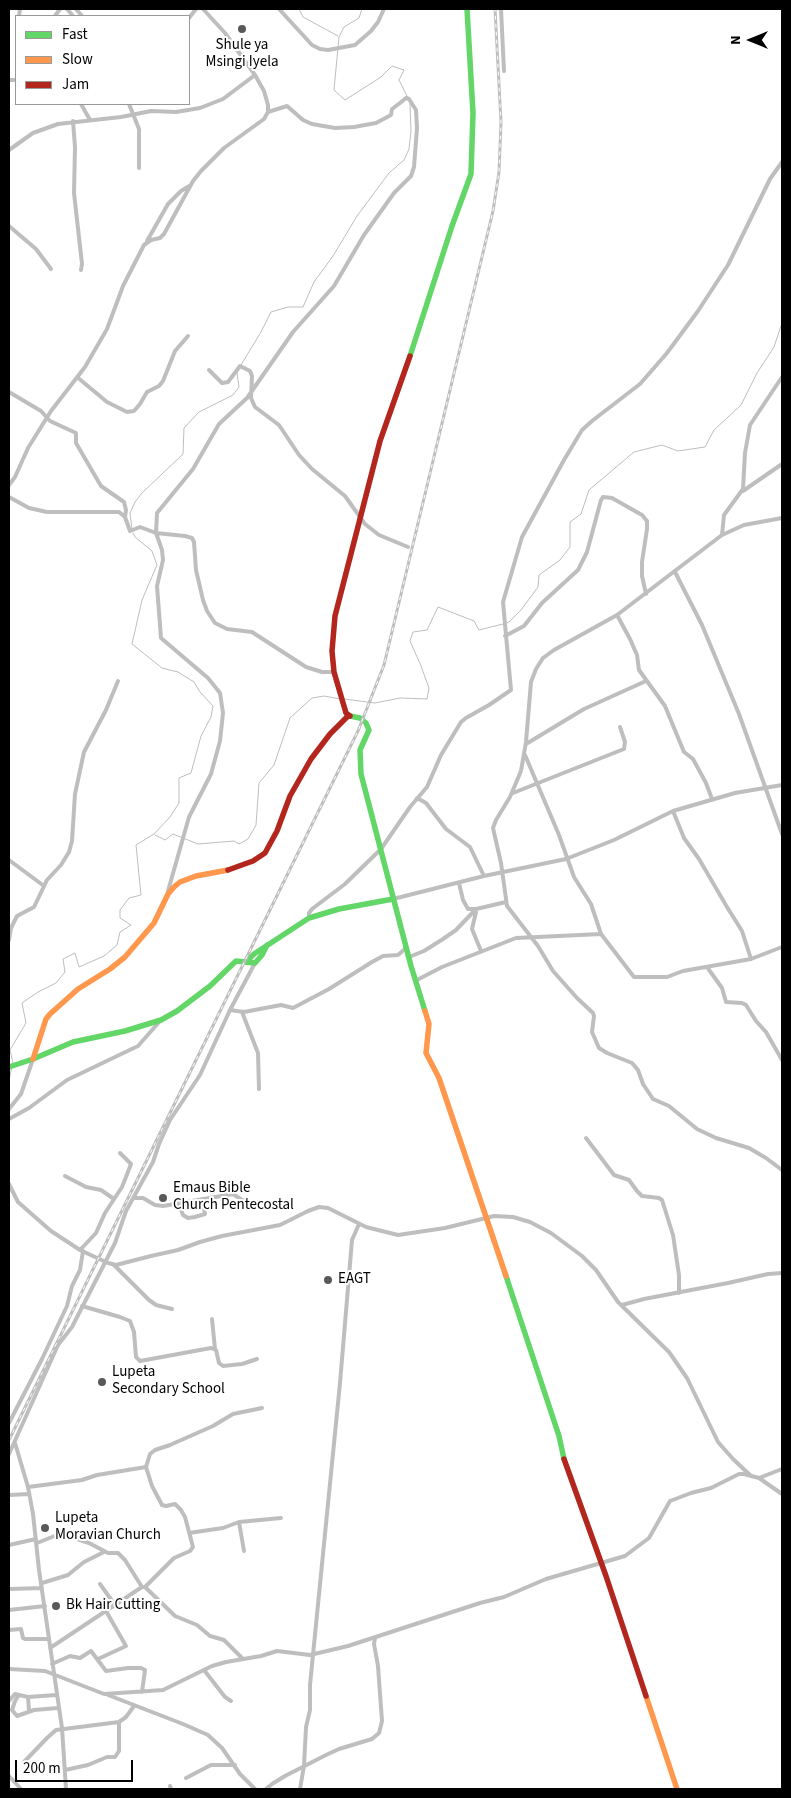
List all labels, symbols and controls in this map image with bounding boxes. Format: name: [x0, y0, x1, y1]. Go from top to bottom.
legend: [15, 15, 190, 105]
north arrow: [726, 15, 776, 65]
marker: Shule ya Msingi Iyela: [236, 23, 248, 35]
text: Fast: [62, 24, 88, 45]
text: N: [726, 35, 746, 45]
place label: Shule ya Msingi Iyela: [205, 37, 279, 72]
text: Slow: [62, 49, 93, 70]
text: Jam: [62, 74, 89, 95]
place label: Emaus Bible Church Pentecostal: [173, 1180, 294, 1215]
marker: Emaus Bible Church Pentecostal: [157, 1192, 169, 1204]
place label: EAGT: [338, 1271, 371, 1289]
marker: EAGT: [322, 1274, 334, 1286]
place label: Lupeta Secondary School: [112, 1364, 225, 1399]
marker: Lupeta Secondary School: [96, 1376, 108, 1388]
place label: Lupeta Moravian Church: [55, 1510, 161, 1545]
marker: Lupeta Moravian Church: [39, 1522, 51, 1534]
place label: Bk Hair Cutting: [66, 1597, 160, 1615]
marker: Bk Hair Cutting: [50, 1600, 62, 1612]
scale bar: [18, 1750, 135, 1782]
text: 200 m: [23, 1758, 61, 1779]

